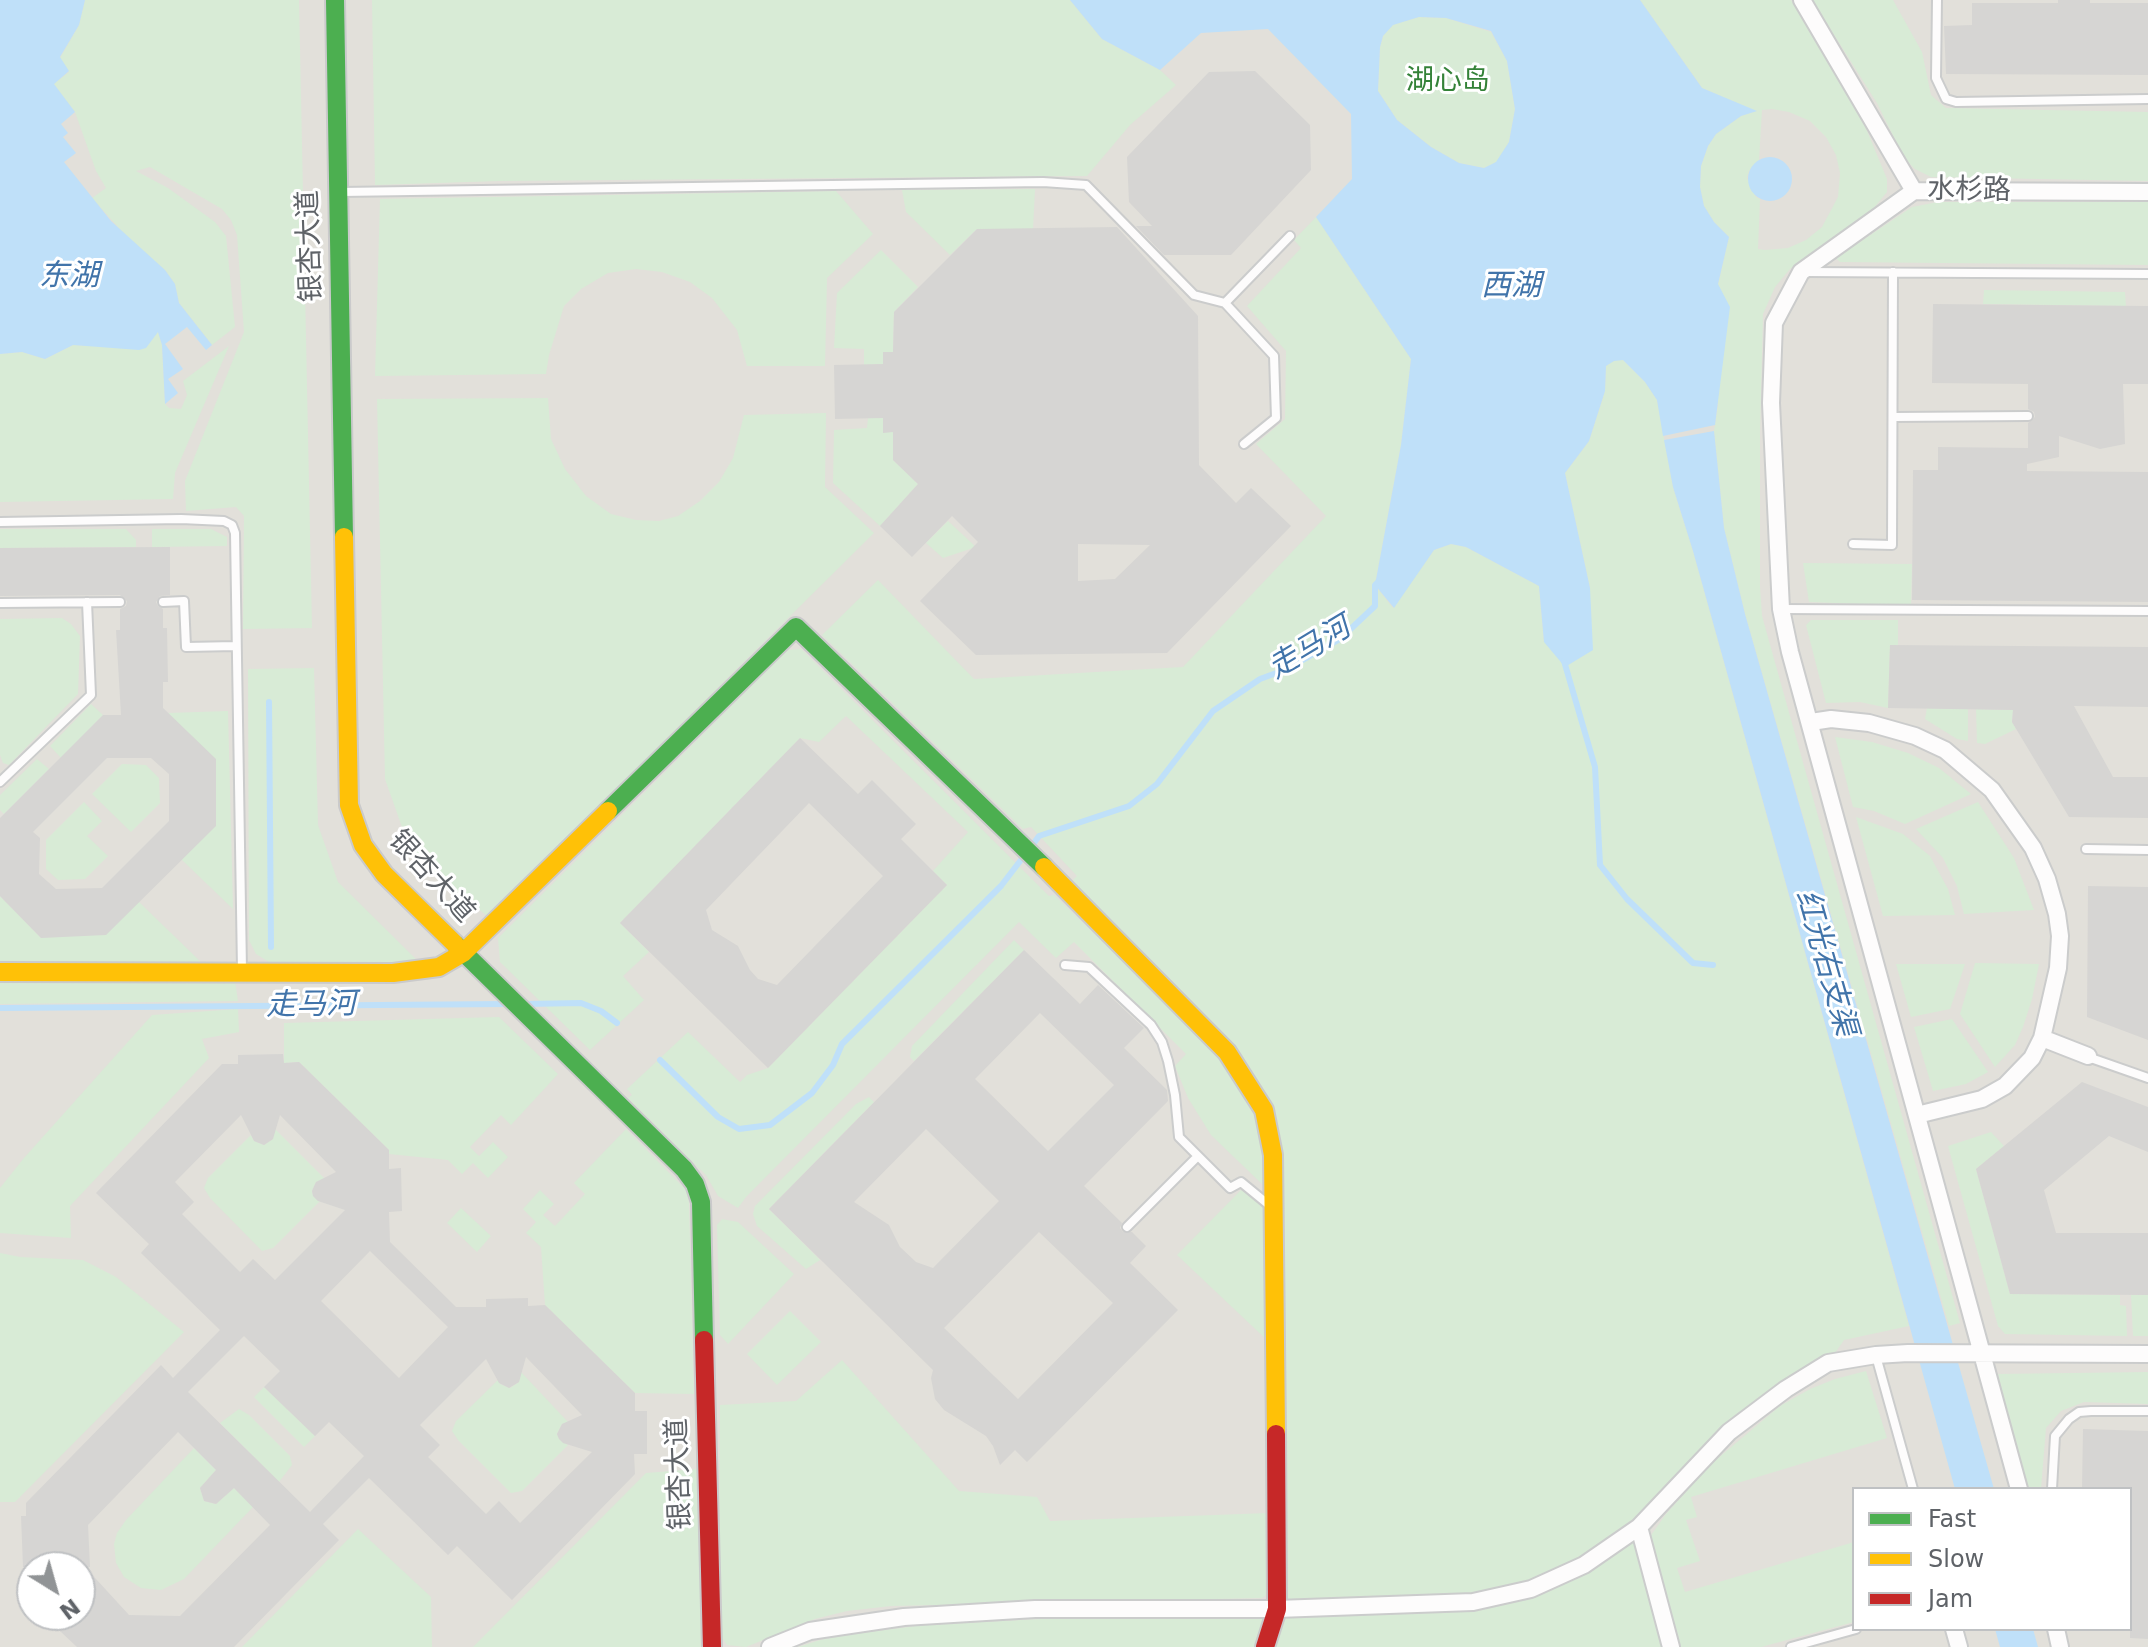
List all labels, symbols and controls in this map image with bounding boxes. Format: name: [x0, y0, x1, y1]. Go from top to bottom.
park label: 湖心岛: [1406, 65, 1490, 99]
street label: 水杉路: [1927, 173, 2011, 209]
street label: 银杏大道: [292, 189, 330, 303]
water label: 东湖: [39, 259, 99, 295]
water label: 西湖: [1481, 269, 1541, 305]
water label: 走马河: [1262, 610, 1358, 688]
street label: 银杏大道: [381, 824, 481, 930]
water label: 红光右支渠: [1787, 886, 1863, 1040]
water label: 走马河: [266, 987, 356, 1025]
street label: 银杏大道: [661, 1417, 699, 1531]
legend: [1852, 1487, 2132, 1631]
text: Fast: [1928, 1505, 1976, 1533]
text: Slow: [1928, 1545, 1984, 1573]
north arrow: [16, 1551, 96, 1631]
text: Jam: [1928, 1585, 1973, 1613]
text: N: [55, 1593, 84, 1624]

